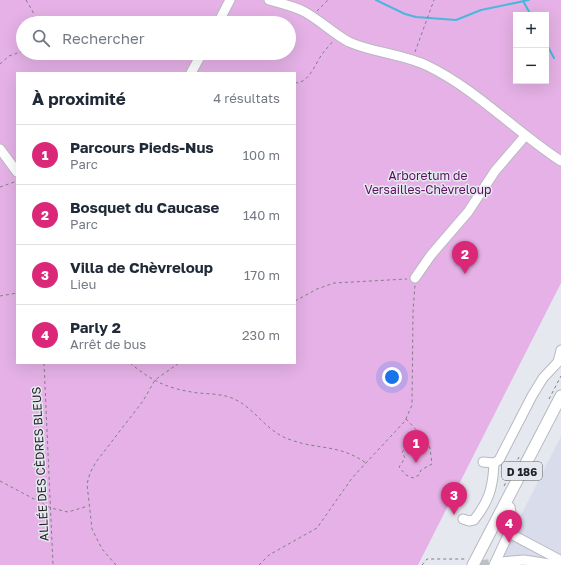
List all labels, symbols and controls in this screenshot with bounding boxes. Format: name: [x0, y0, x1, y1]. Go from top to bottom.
map controls: [513, 12, 549, 84]
button: +: [513, 12, 549, 48]
search box: [16, 16, 296, 60]
icon: search: [30, 27, 52, 49]
text: Rechercher: [62, 29, 145, 47]
button: −: [513, 48, 549, 84]
text: À proximité: [32, 88, 126, 109]
text: 4 résultats: [213, 90, 280, 106]
text: Parcours Pieds-Nus: [70, 138, 214, 156]
text: 1: [42, 147, 48, 163]
text: 100 m: [243, 147, 280, 163]
text: Parc: [70, 156, 98, 172]
park label: Arboretum de Versailles-Chèvreloup: [365, 168, 491, 197]
text: Bosquet du Caucase: [70, 198, 219, 216]
text: 2: [41, 207, 49, 223]
text: 140 m: [243, 207, 280, 223]
text: Parc: [70, 216, 98, 232]
pin: 2: [452, 241, 478, 274]
text: Villa de Chèvreloup: [70, 258, 213, 276]
text: 3: [41, 267, 49, 283]
text: 170 m: [244, 267, 280, 283]
text: Lieu: [70, 276, 96, 292]
text: Parly 2: [70, 318, 121, 336]
text: 4: [41, 327, 49, 343]
text: 230 m: [242, 327, 280, 343]
text: Arrêt de bus: [70, 336, 146, 352]
your location: [382, 367, 402, 387]
street label: ALLÉE DES CÈDRES BLEUS: [28, 386, 52, 542]
pin: 1: [403, 430, 429, 463]
road number: D 186: [502, 462, 542, 480]
pin: 3: [441, 482, 467, 515]
pin: 4: [496, 510, 522, 543]

